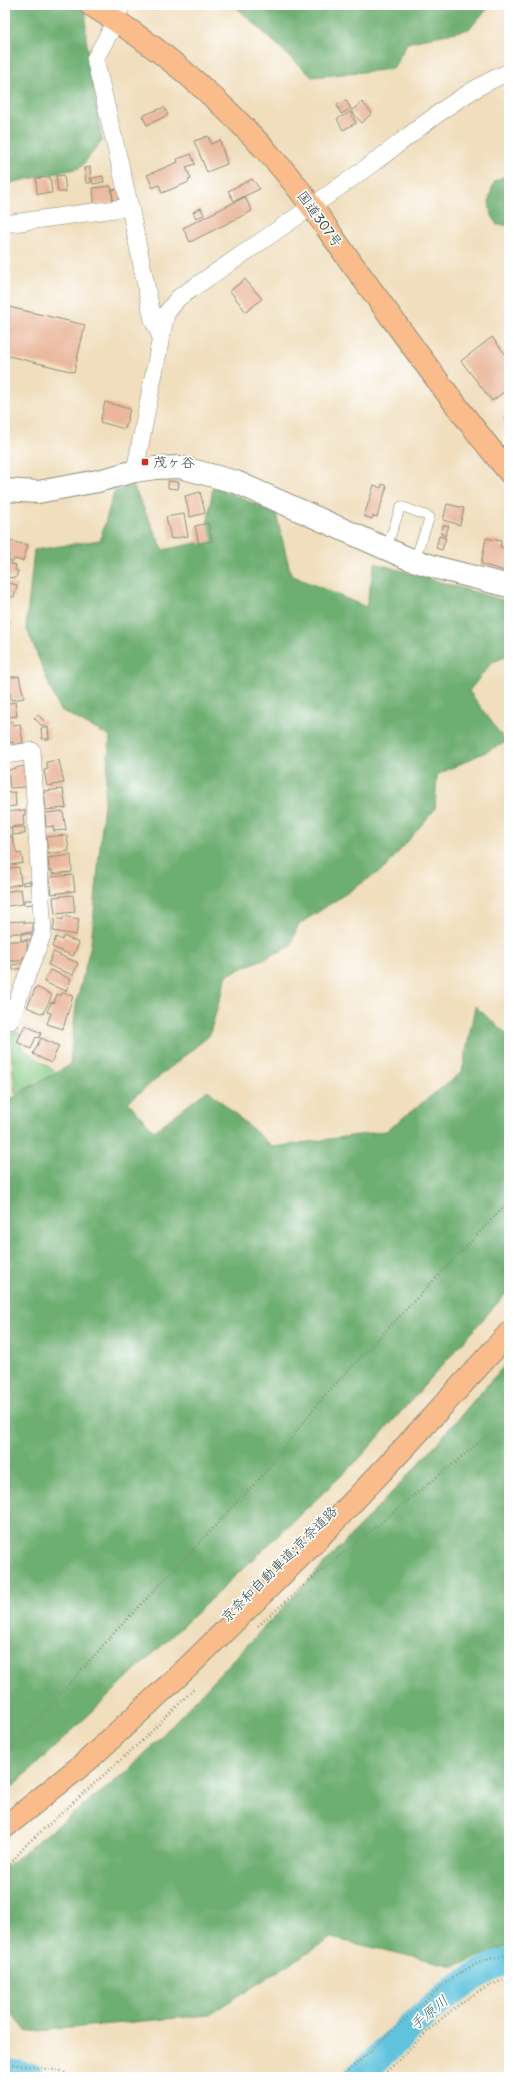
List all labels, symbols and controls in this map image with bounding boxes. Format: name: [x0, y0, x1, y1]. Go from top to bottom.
street label: 国道307号: [293, 187, 347, 251]
place label: 茂ヶ谷: [153, 453, 195, 471]
marker: 茂ヶ谷: [140, 457, 150, 467]
street label: 京奈和自動車道;京奈道路: [217, 1502, 341, 1626]
water label: 手原川: [405, 1991, 452, 2034]

